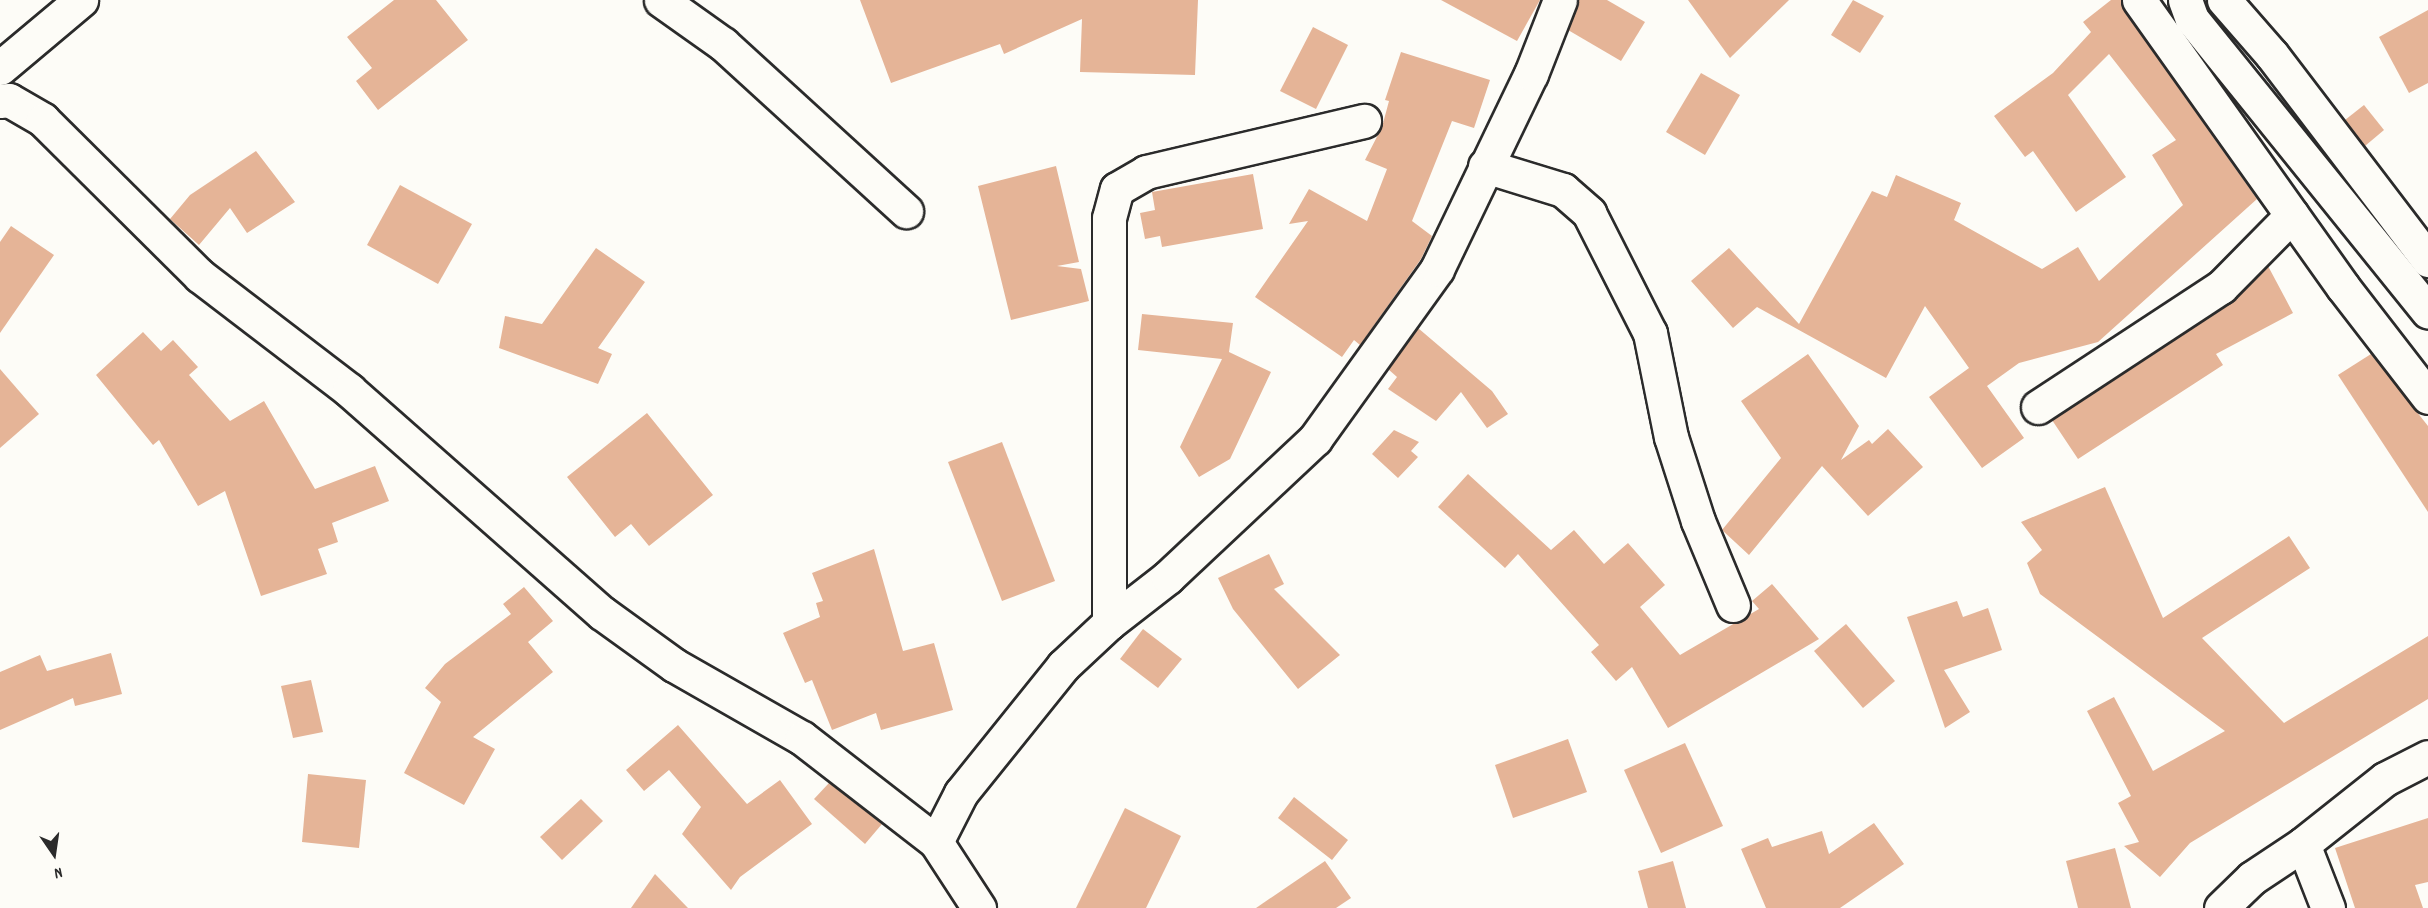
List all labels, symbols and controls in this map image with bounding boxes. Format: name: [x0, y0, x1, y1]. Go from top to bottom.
north arrow: [24, 824, 84, 884]
text: N: [52, 860, 65, 884]

